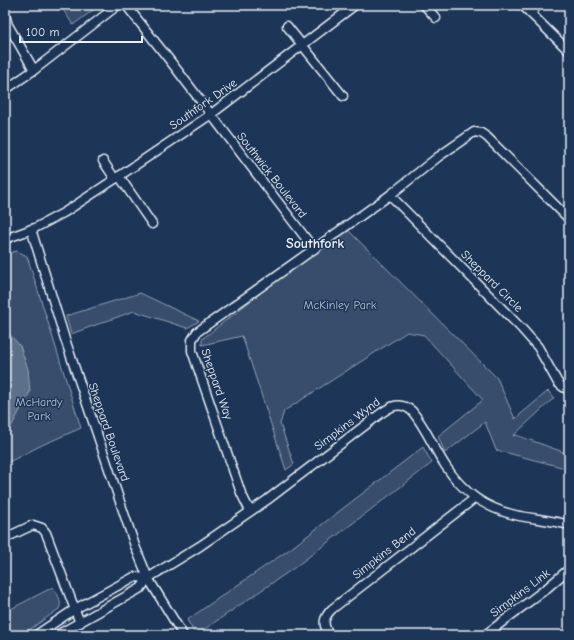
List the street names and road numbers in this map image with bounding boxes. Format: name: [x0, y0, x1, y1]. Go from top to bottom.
street label: Southfork Drive: [167, 76, 239, 132]
street label: Southwick Boulevard: [234, 129, 310, 221]
street label: Sheppard Circle: [458, 247, 526, 315]
street label: Sheppard Way: [198, 347, 236, 422]
street label: Sheppard Boulevard: [86, 381, 132, 483]
street label: Simpkins Wynd: [311, 395, 383, 453]
street label: Simpkins Bend: [350, 524, 418, 582]
street label: Simpkins Link: [487, 566, 553, 620]

